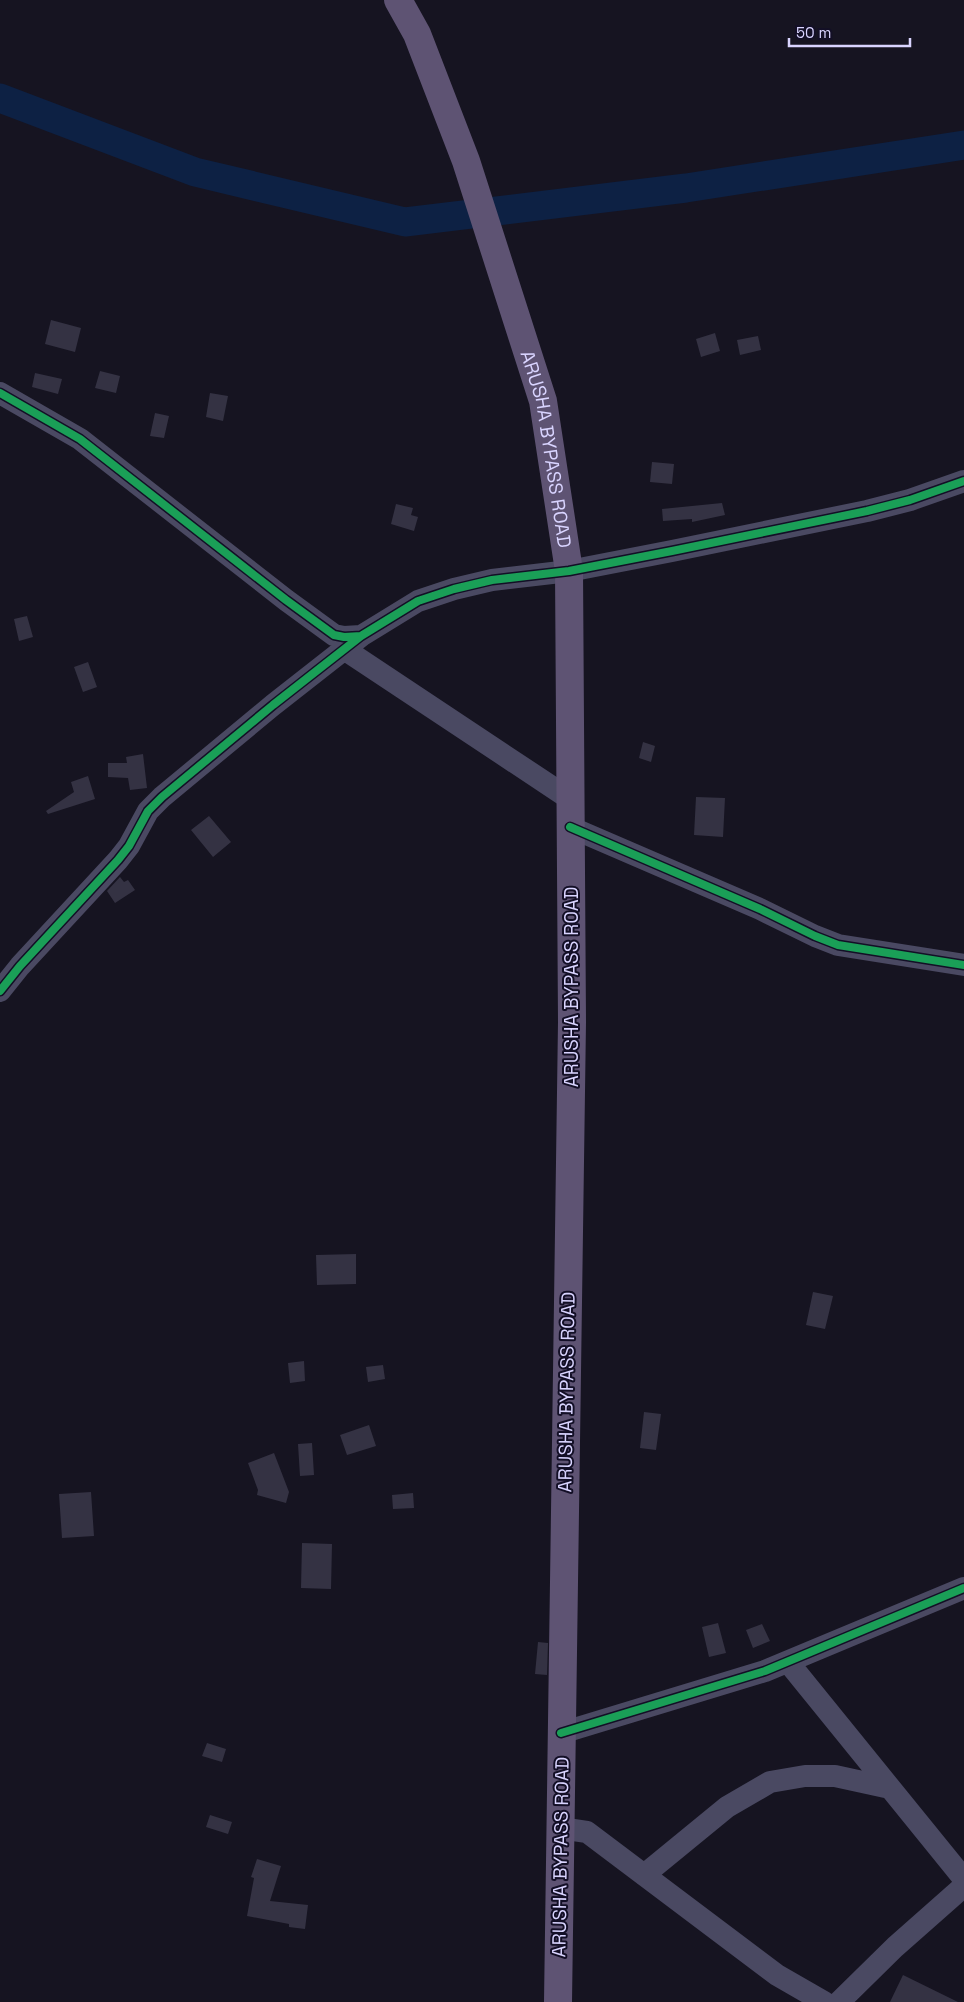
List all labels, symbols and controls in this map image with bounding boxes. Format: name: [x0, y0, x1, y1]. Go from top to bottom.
scale bar: [789, 15, 910, 47]
text: 50 m: [796, 23, 831, 42]
street label: ARUSHA BYPASS ROAD: [515, 347, 577, 550]
street label: ARUSHA BYPASS ROAD: [559, 887, 584, 1087]
street label: ARUSHA BYPASS ROAD: [552, 1291, 581, 1493]
street label: ARUSHA BYPASS ROAD: [546, 1756, 575, 1958]

